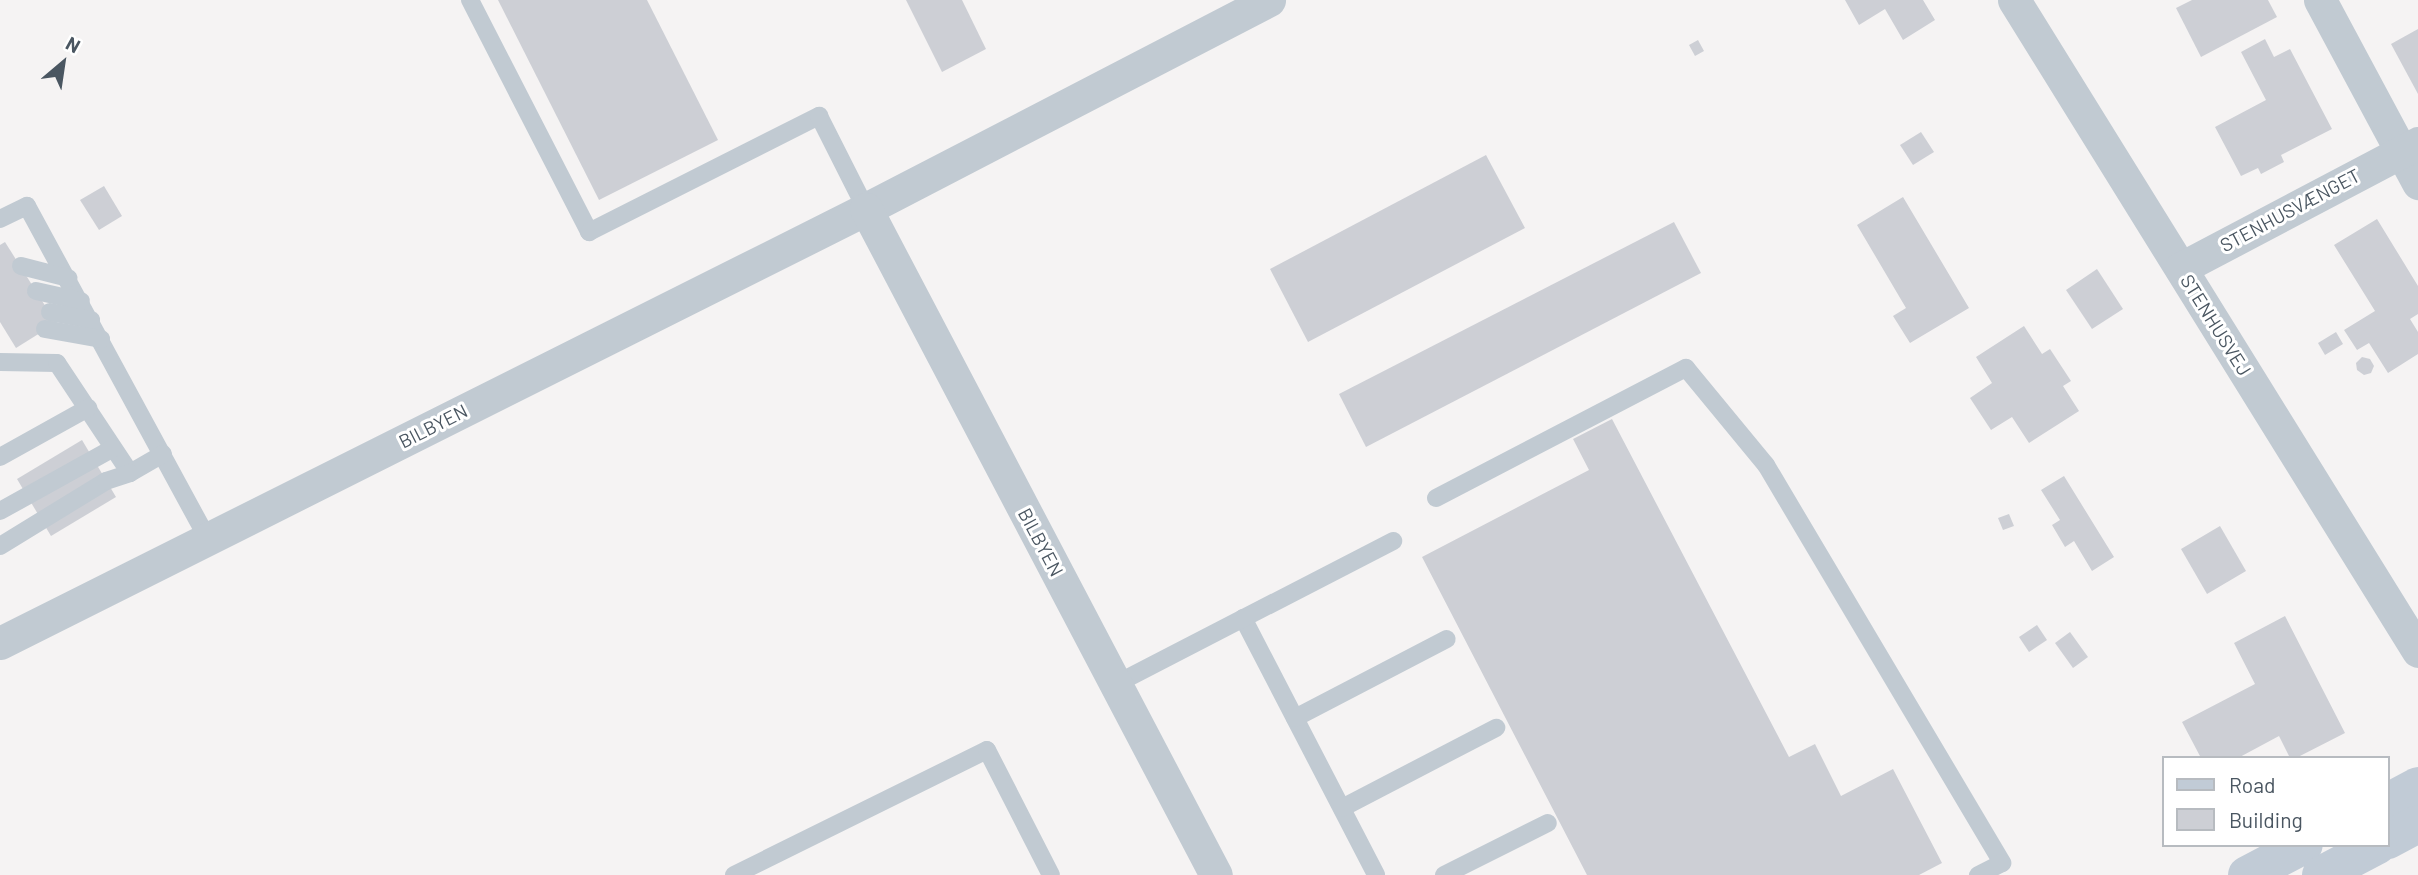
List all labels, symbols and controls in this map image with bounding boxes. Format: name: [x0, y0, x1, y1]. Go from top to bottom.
north arrow: [28, 28, 98, 98]
text: N: [62, 31, 85, 57]
street label: STENHUSVÆNGET: [2216, 163, 2364, 257]
street label: STENHUSVEJ: [2176, 270, 2256, 380]
street label: BILBYEN: [395, 399, 471, 453]
street label: BILBYEN: [1014, 504, 1068, 580]
legend: [2162, 756, 2390, 847]
text: Road: [2229, 772, 2275, 797]
text: Building: [2229, 807, 2303, 832]

